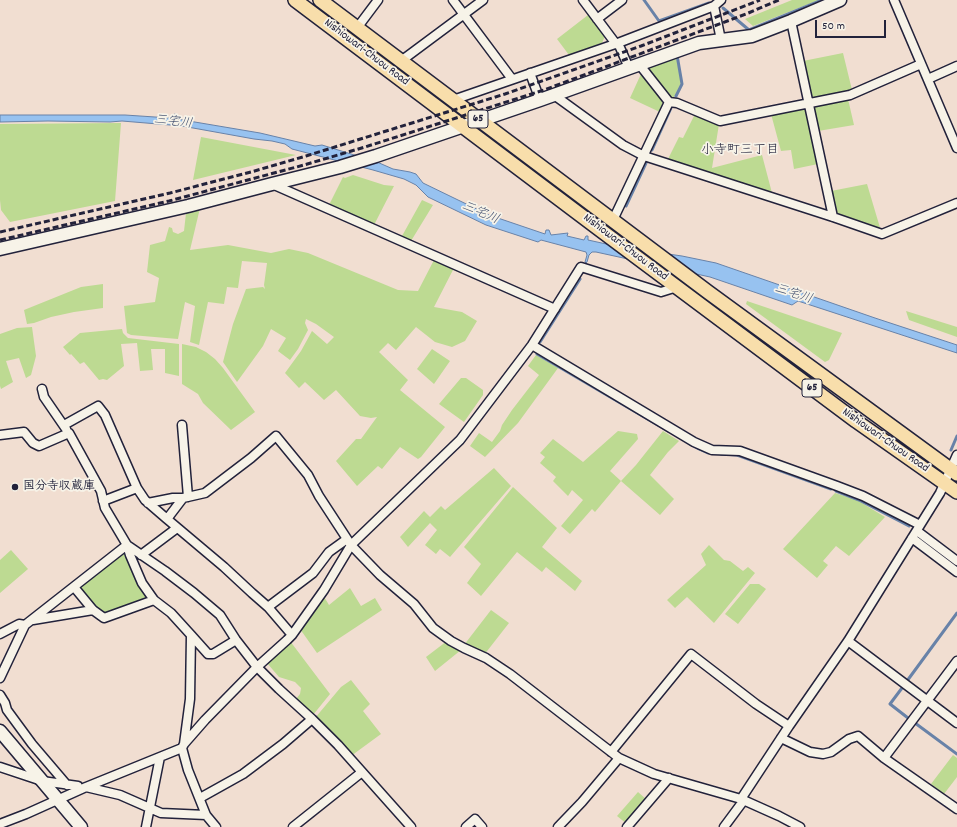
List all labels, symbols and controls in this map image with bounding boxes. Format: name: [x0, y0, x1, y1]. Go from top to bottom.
scale bar: [817, 12, 888, 38]
street label: Nishiowari-Chuou Road: [321, 16, 411, 90]
text: 50 m: [822, 18, 845, 35]
road number: 65: [468, 110, 488, 128]
water label: 三宅川: [153, 113, 193, 133]
district label: 小寺町三丁目: [701, 143, 779, 159]
water label: 三宅川: [459, 199, 501, 229]
street label: Nishiowari-Chuou Road: [580, 211, 670, 285]
water label: 三宅川: [772, 282, 814, 308]
road number: 65: [802, 379, 822, 397]
street label: Nishiowari-Chuou Road: [839, 406, 931, 476]
place label: 国分寺収蔵庫: [23, 480, 95, 494]
marker: 国分寺収蔵庫: [10, 482, 20, 492]

